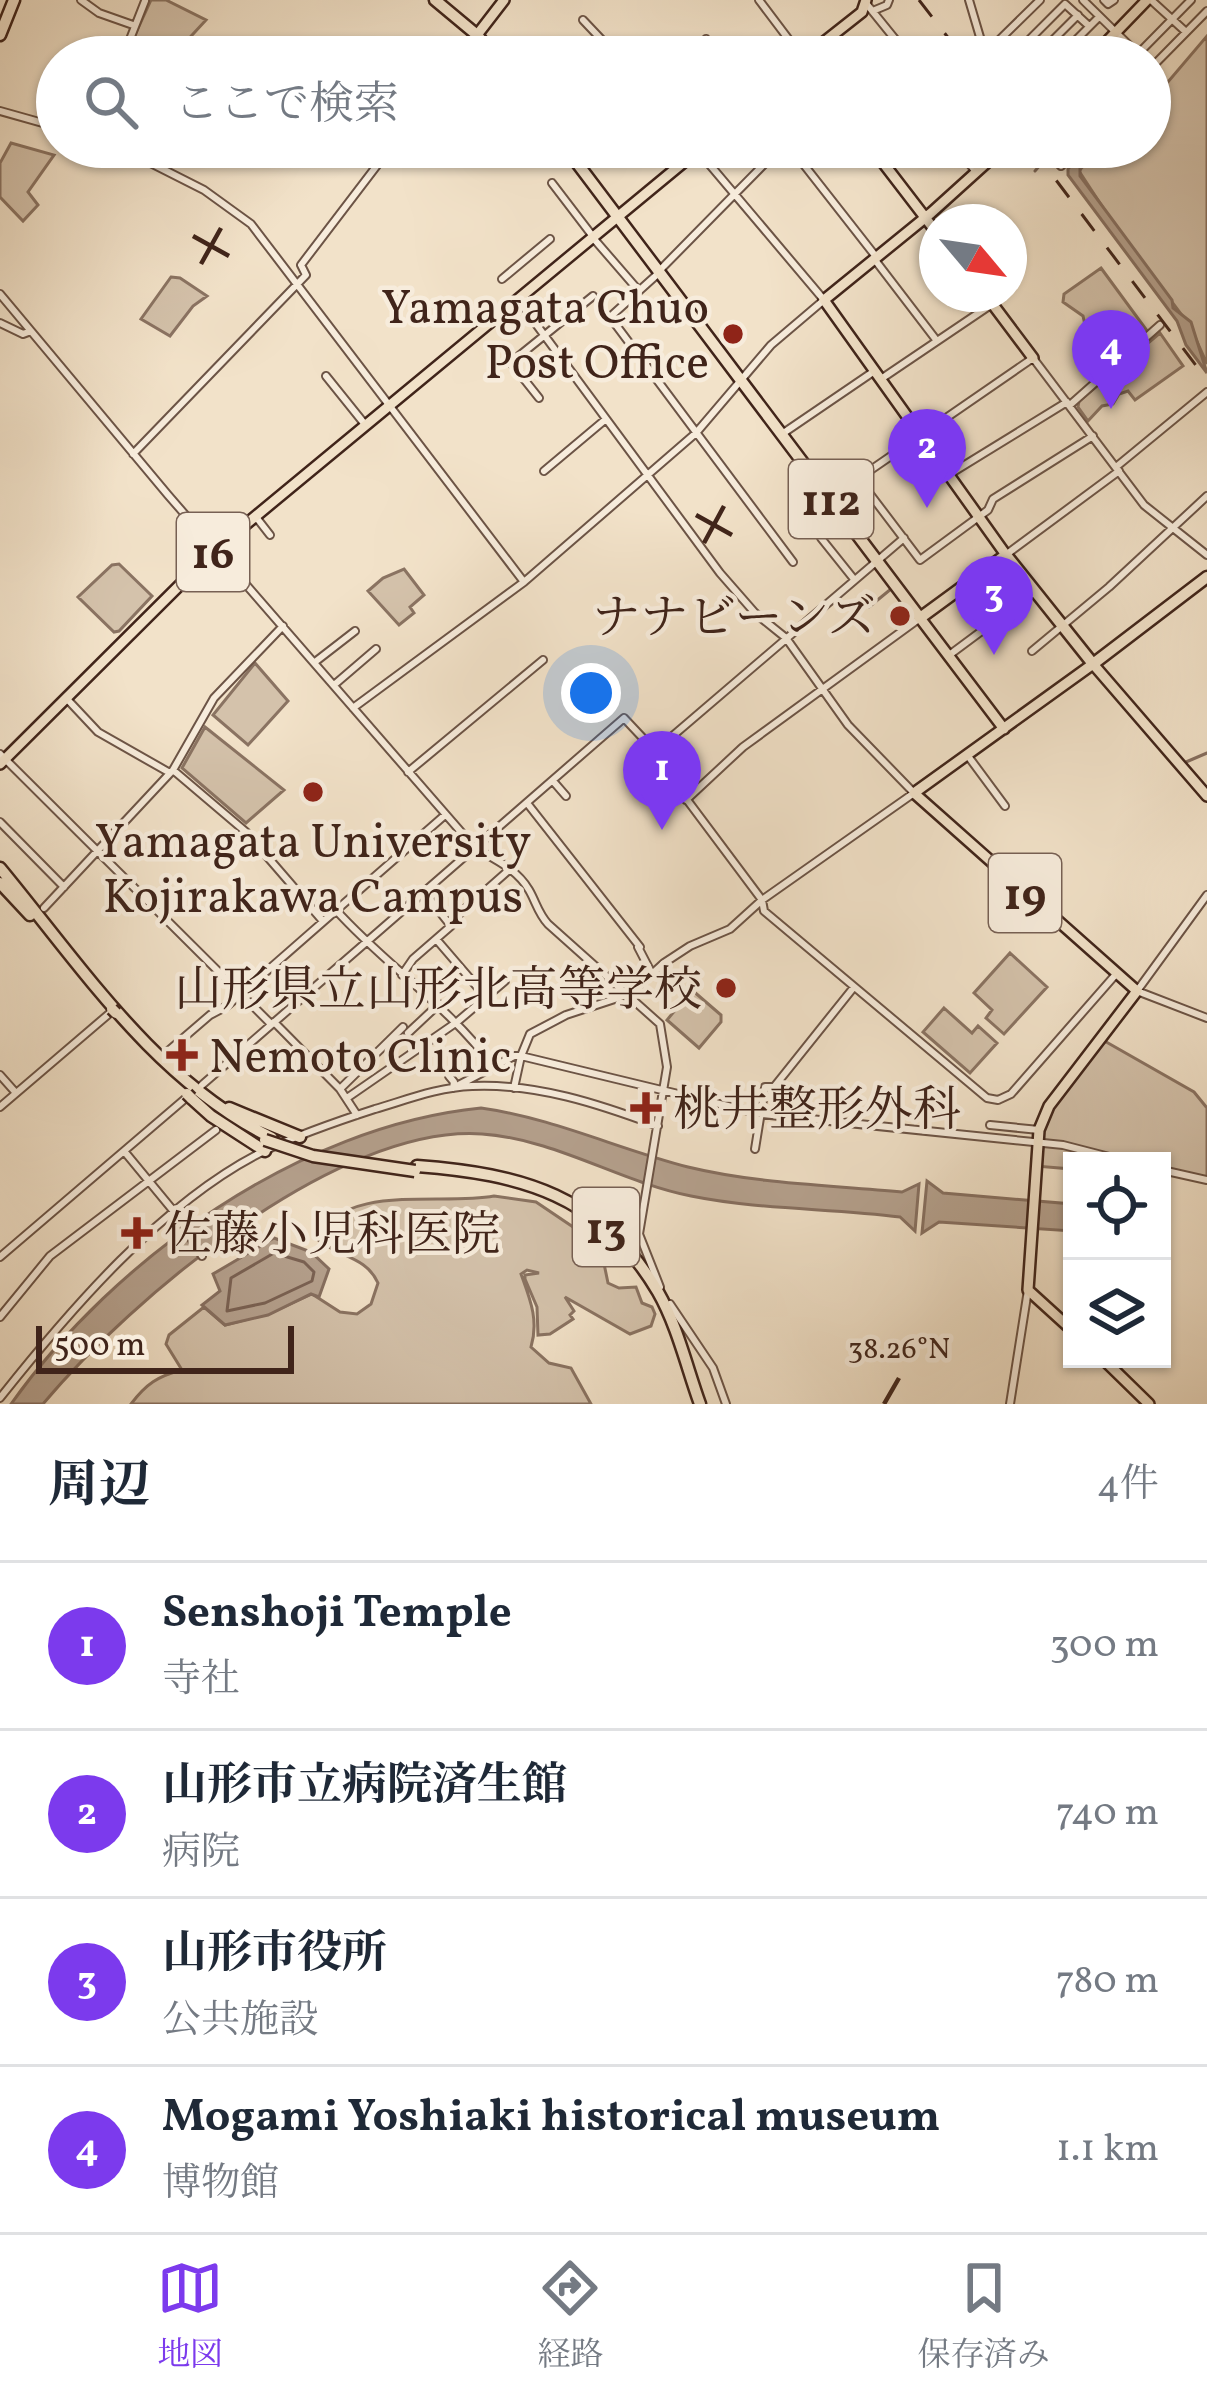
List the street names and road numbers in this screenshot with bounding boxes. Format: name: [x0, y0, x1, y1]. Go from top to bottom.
road number: 112: [789, 460, 873, 538]
road number: 16: [177, 513, 249, 591]
road number: 19: [989, 854, 1061, 932]
road number: 13: [573, 1188, 639, 1266]

